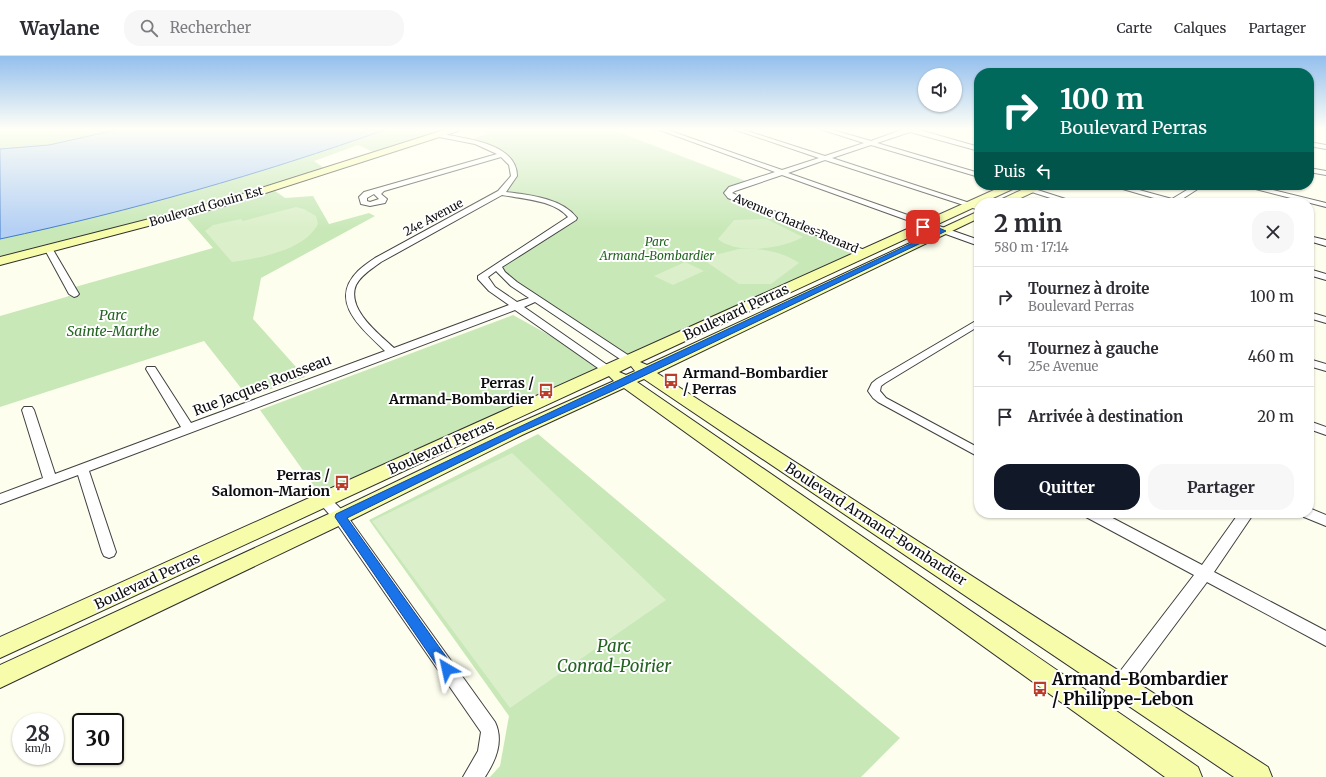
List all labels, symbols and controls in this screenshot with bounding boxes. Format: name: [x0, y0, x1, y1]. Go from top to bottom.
search box: [124, 10, 404, 46]
text: Waylane: [20, 16, 100, 40]
icon: search: [138, 17, 160, 39]
text: Rechercher: [170, 18, 251, 37]
text: Carte: [1116, 19, 1152, 37]
text: Calques: [1174, 19, 1226, 37]
text: Partager: [1248, 19, 1306, 37]
map controls: [918, 68, 962, 112]
button: sound: [918, 68, 962, 112]
text: 100 m: [1060, 81, 1144, 117]
icon: right: [994, 84, 1046, 136]
text: Boulevard Perras: [1060, 116, 1207, 139]
icon: left: [1033, 160, 1055, 182]
text: Puis: [994, 162, 1025, 181]
street label: Boulevard Gouin Est: [147, 182, 265, 229]
street label: Avenue Charles-Renard: [730, 189, 861, 256]
street label: 24e Avenue: [401, 195, 465, 239]
text: 2 min: [994, 208, 1062, 239]
pin: [906, 210, 940, 244]
button: close: [1252, 211, 1294, 253]
icon: arrive: [912, 216, 934, 238]
park label: Parc Armand-Bombardier: [599, 234, 715, 263]
text: 580 m · 17:14: [994, 239, 1069, 256]
text: Tournez à droite: [1028, 279, 1149, 298]
street label: Boulevard Perras: [680, 280, 792, 344]
icon: right: [994, 286, 1016, 308]
text: 100 m: [1250, 287, 1294, 306]
text: Boulevard Perras: [1028, 298, 1134, 315]
park label: Parc Sainte-Marthe: [67, 306, 159, 340]
text: Tournez à gauche: [1028, 339, 1159, 358]
icon: left: [994, 346, 1016, 368]
text: 460 m: [1248, 347, 1294, 366]
street label: Rue Jacques Rousseau: [190, 350, 334, 420]
text: 25e Avenue: [1028, 358, 1098, 375]
place label: Armand-Bombardier / Perras: [682, 364, 829, 398]
bus stop icon: Armand-Bombardier / Perras: [662, 372, 680, 390]
place label: Perras / Armand-Bombardier: [388, 374, 534, 408]
bus stop icon: Perras / Armand-Bombardier: [537, 382, 555, 400]
icon: arrive: [994, 406, 1016, 428]
text: Arrivée à destination: [1028, 407, 1183, 426]
text: 20 m: [1257, 407, 1294, 426]
street label: Boulevard Perras: [385, 415, 497, 478]
street label: Boulevard Armand-Bombardier: [782, 458, 970, 590]
button: Quitter: [994, 464, 1140, 510]
button: Partager: [1148, 464, 1294, 510]
place label: Perras / Salomon-Marion: [212, 466, 330, 500]
bus stop icon: Perras / Salomon-Marion: [333, 474, 351, 492]
street label: Boulevard Perras: [91, 549, 203, 613]
park label: Parc Conrad-Poirier: [557, 635, 672, 677]
position arrow: [426, 648, 468, 690]
place label: Armand-Bombardier / Philippe-Lebon: [1051, 668, 1228, 710]
bus stop icon: Armand-Bombardier / Philippe-Lebon: [1031, 680, 1049, 698]
speed limit sign: 30: [72, 713, 124, 765]
text: 28: [26, 721, 50, 746]
text: km/h: [25, 742, 51, 755]

